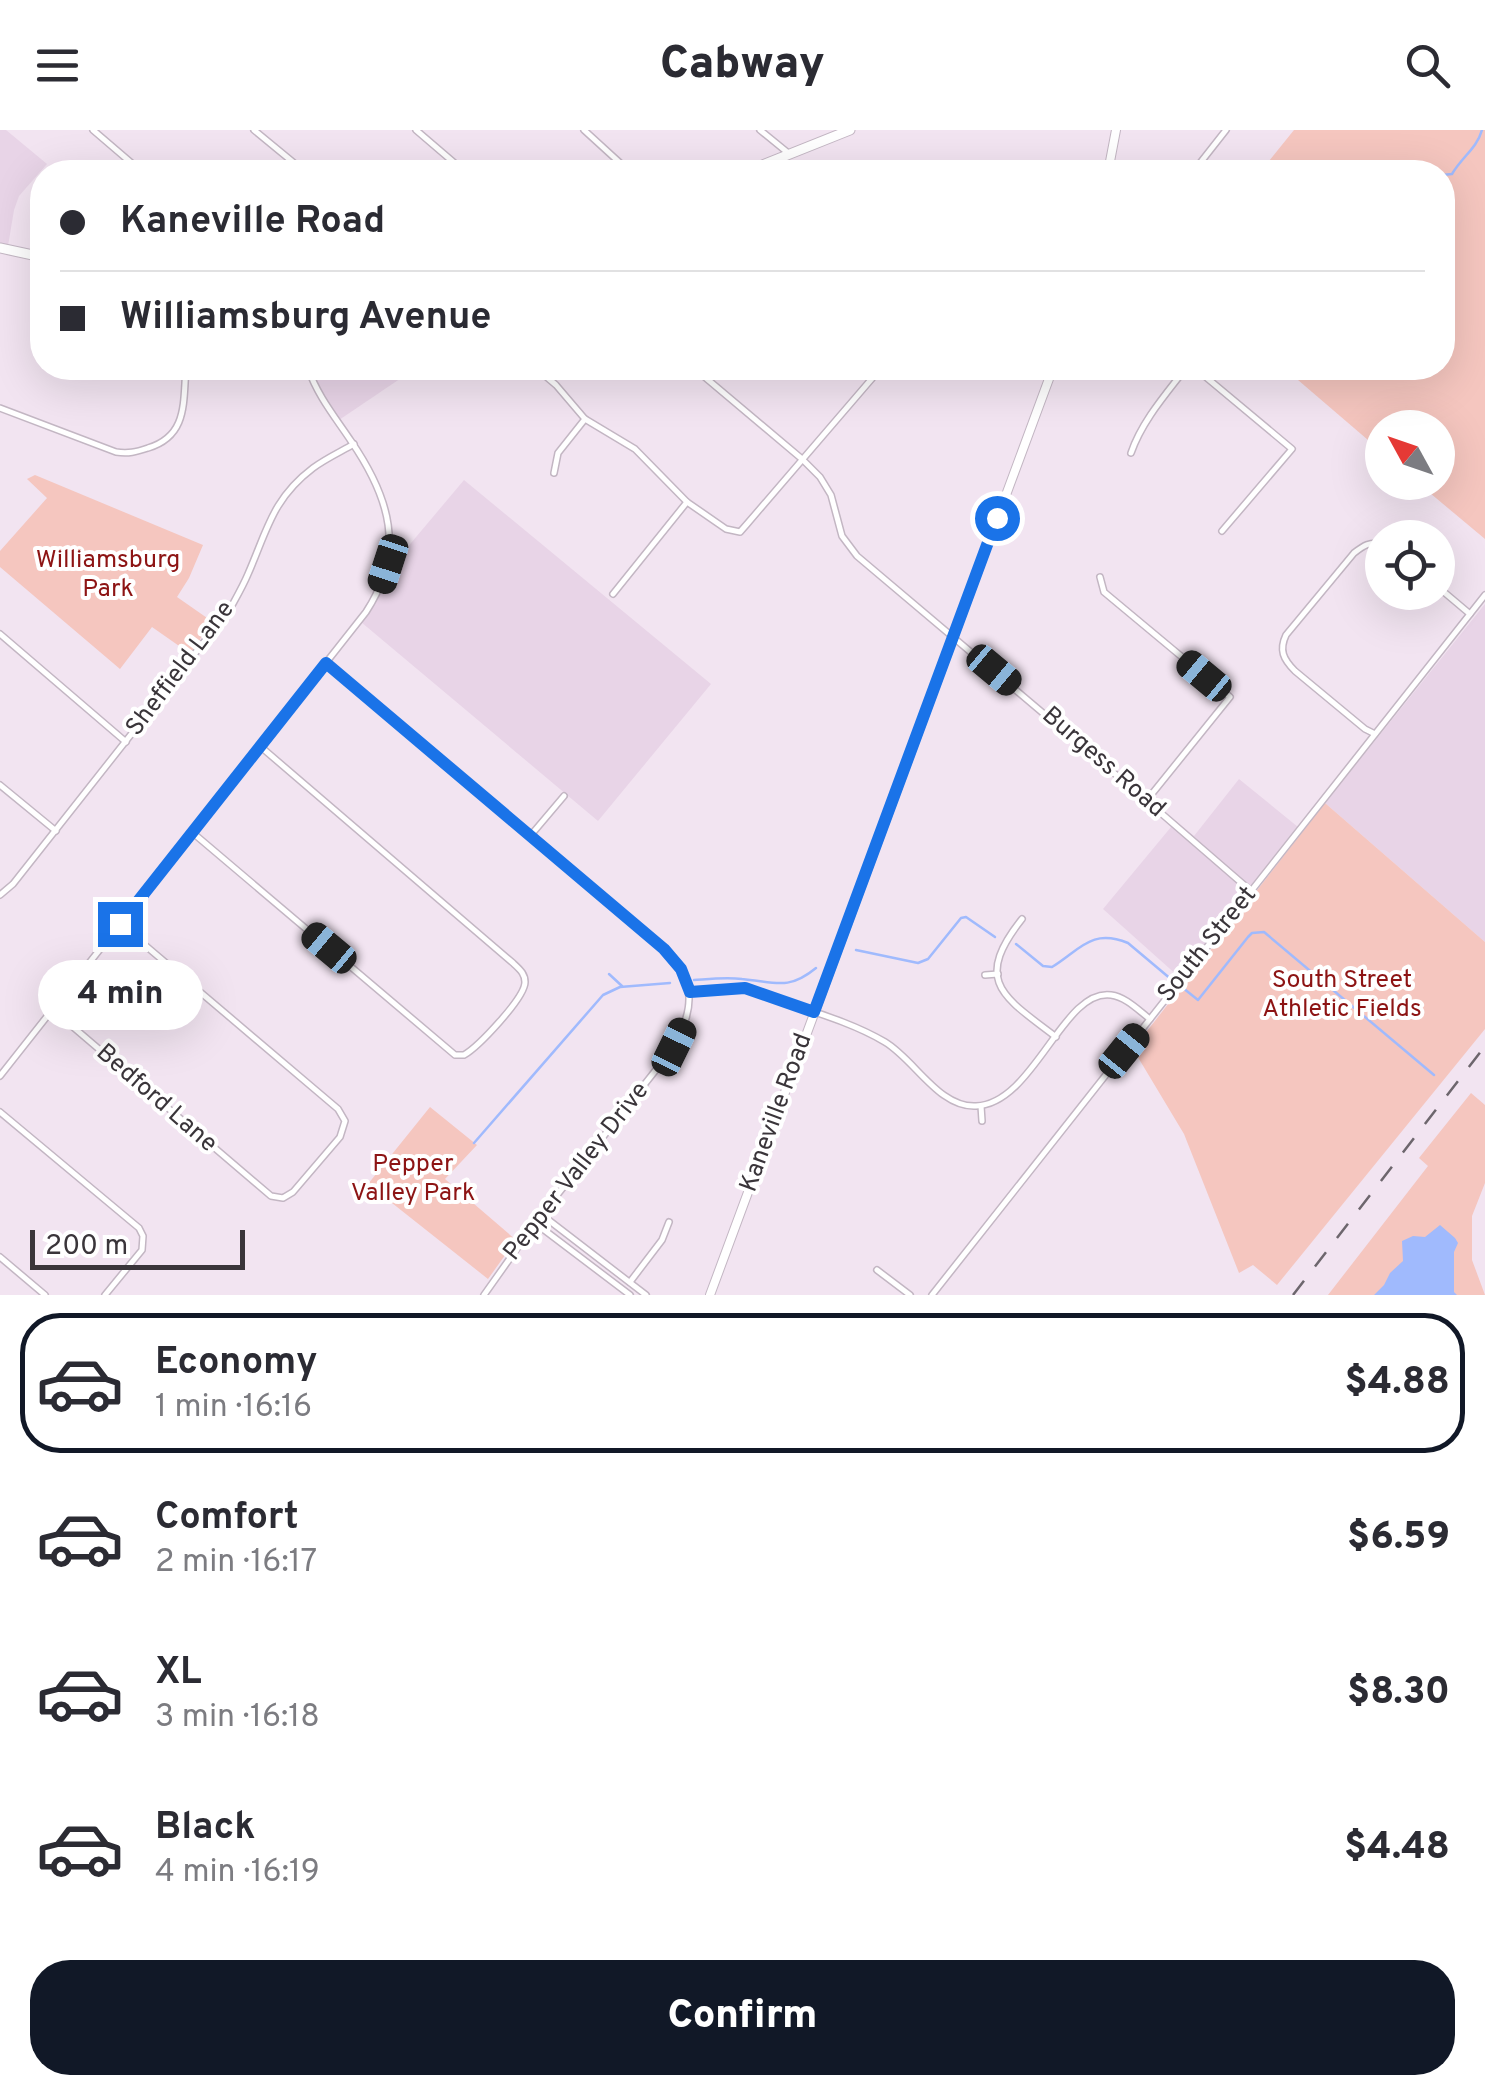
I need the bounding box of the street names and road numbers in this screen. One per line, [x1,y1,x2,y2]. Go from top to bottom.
street label: Sheffield Lane [120,595,242,743]
street label: Burgess Road [1034,700,1172,826]
street label: South Street [1151,880,1265,1010]
street label: Kaneville Road [733,1029,821,1197]
street label: Bedford Lane [89,1038,223,1160]
street label: Pepper Valley Drive [497,1076,657,1268]

